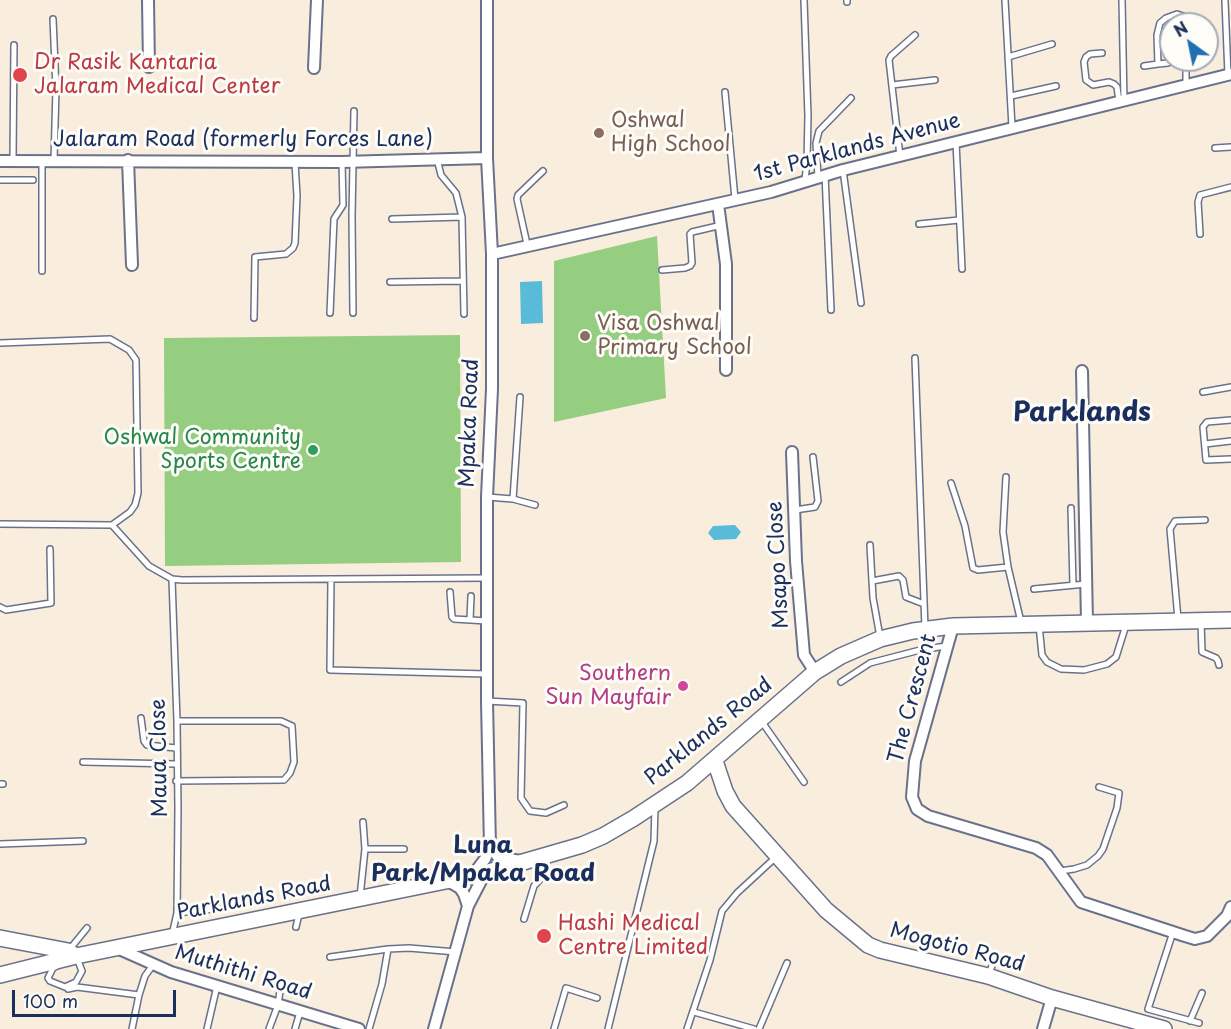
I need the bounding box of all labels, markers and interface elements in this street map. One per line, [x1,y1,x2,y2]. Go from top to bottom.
north arrow [1159,12,1219,72]
text: N [1168,15,1192,42]
place label: Dr Rasik Kantaria Jalaram Medical Center [34,50,280,100]
marker: Dr Rasik Kantaria Jalaram Medical Center [11,66,29,84]
place label: Oshwal High School [611,108,731,158]
street label: 1st Parklands Avenue [751,108,963,188]
marker: Oshwal High School [592,126,606,140]
street label: Jalaram Road (formerly Forces Lane) [53,127,433,153]
place label: Visa Oshwal Primary School [597,311,752,361]
marker: Visa Oshwal Primary School [578,329,592,343]
street label: Mpaka Road [455,358,485,488]
district label: Parklands [1013,398,1151,430]
place label: Oshwal Community Sports Centre [104,425,301,475]
marker: Oshwal Community Sports Centre [306,443,320,457]
street label: Msapo Close [763,501,795,629]
street label: The Crescent [884,632,942,766]
place label: Southern Sun Mayfair [546,661,671,711]
street label: Parklands Road [640,673,778,791]
marker: Southern Sun Mayfair [676,679,690,693]
street label: Maua Close [146,698,174,818]
district label: Luna Park/Mpaka Road [371,832,595,888]
street label: Parklands Road [175,872,333,926]
place label: Hashi Medical Centre Limited [558,911,708,961]
street label: Mogotio Road [887,918,1027,978]
marker: Hashi Medical Centre Limited [535,927,553,945]
street label: Muthithi Road [172,940,314,1006]
scale bar [15,978,178,1016]
text: 100 m [23,987,78,1014]

